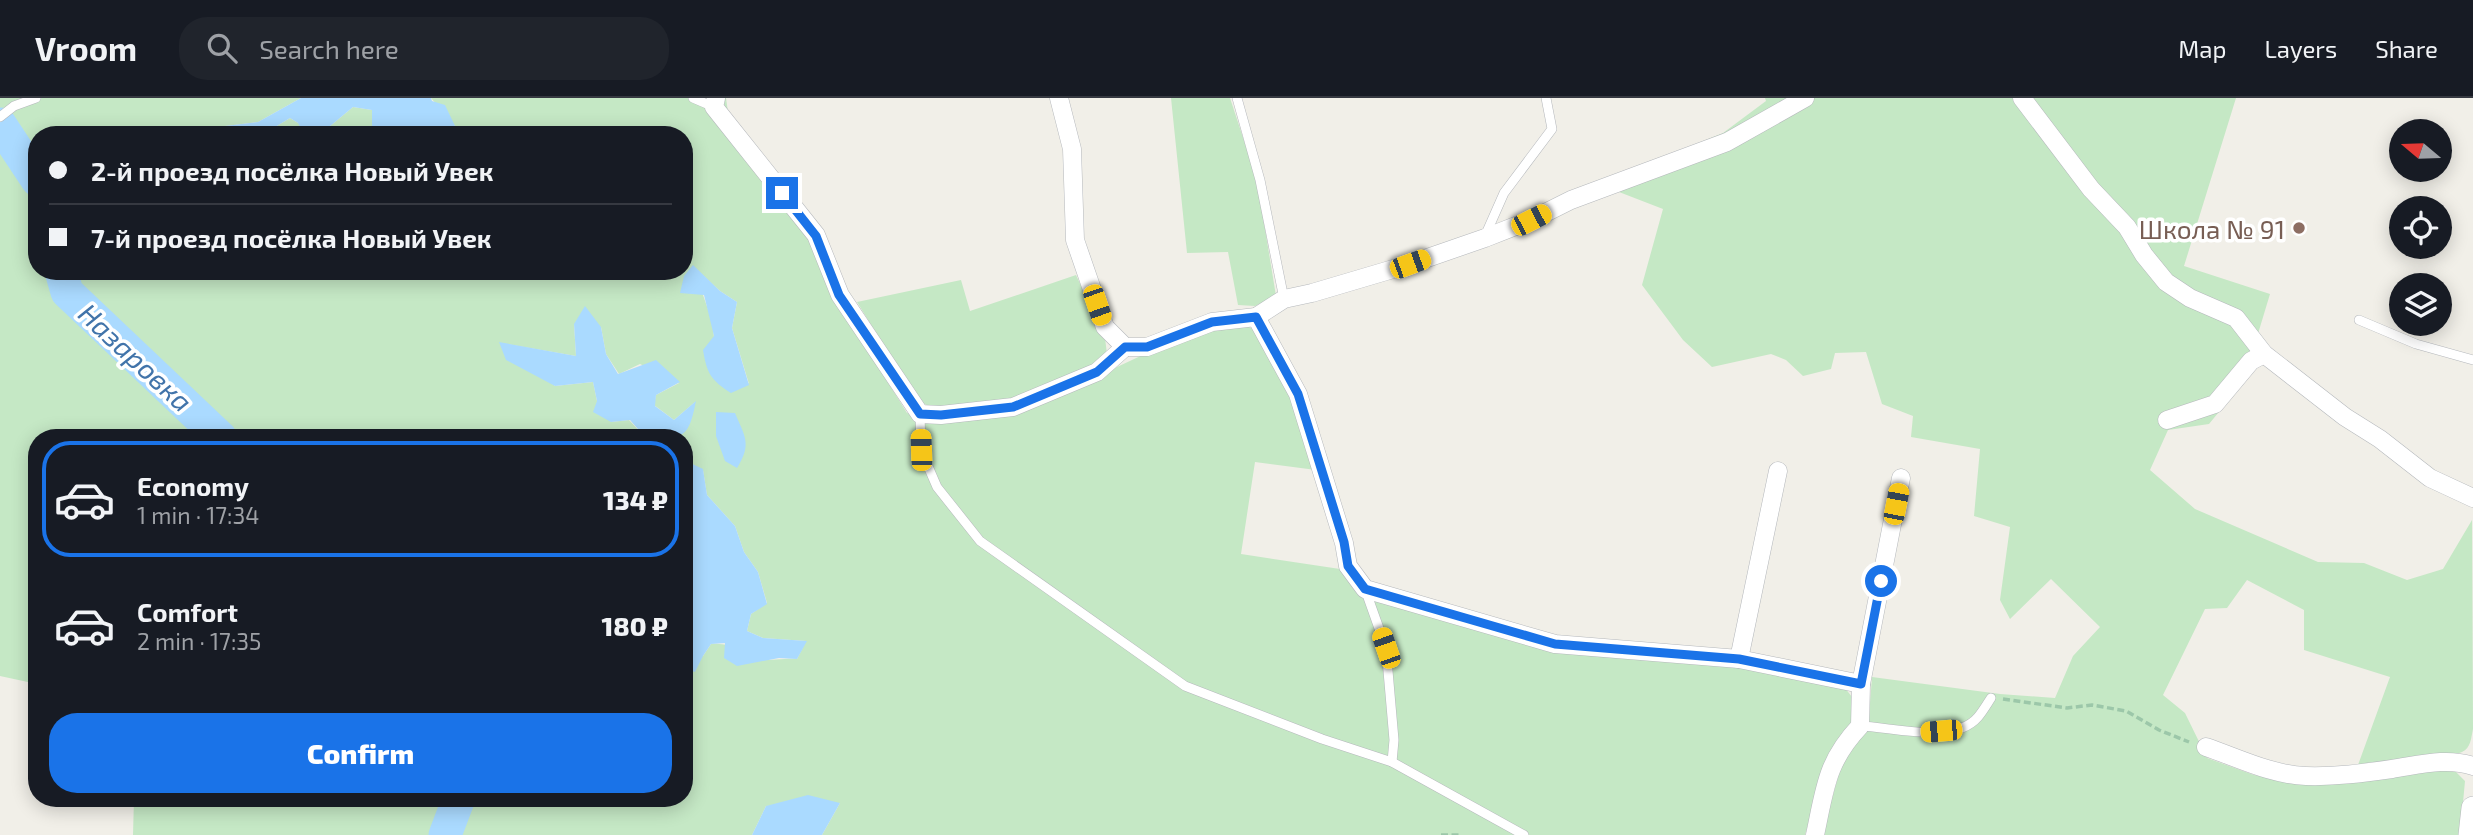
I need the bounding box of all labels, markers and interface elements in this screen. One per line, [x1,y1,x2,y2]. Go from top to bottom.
search box [179,17,669,80]
text: Vroom [35,28,137,68]
icon: search [203,29,241,67]
text: Search here [259,33,399,64]
text: Map [2178,34,2226,63]
text: Layers [2264,34,2337,63]
text: Share [2375,34,2438,63]
north arrow [2389,119,2452,182]
map controls [2389,119,2452,336]
text: 2-й проезд посёлка Новый Увек [91,155,493,186]
route end [766,177,798,209]
button: locate [2389,196,2452,259]
car [1508,201,1555,239]
place label: Школа № 91 [2139,213,2285,244]
marker: Школа № 91 [2291,220,2307,236]
text: 7-й проезд посёлка Новый Увек [91,222,492,253]
car [1387,247,1434,281]
button: layers [2389,273,2452,336]
car [1081,282,1114,328]
water label: Назаровка [72,296,200,418]
car [910,429,933,471]
icon: car [53,468,116,531]
text: Economy [137,470,249,501]
car [1882,481,1911,527]
text: 134 ₽ [603,484,668,515]
text: 1 min · 17:34 [137,501,259,529]
route start [1865,565,1897,597]
icon: car [53,594,116,657]
text: Comfort [137,596,238,627]
text: 180 ₽ [602,610,668,641]
car [1370,625,1403,671]
text: 2 min · 17:35 [137,627,261,655]
button: Confirm [49,713,672,793]
car [1920,719,1963,743]

